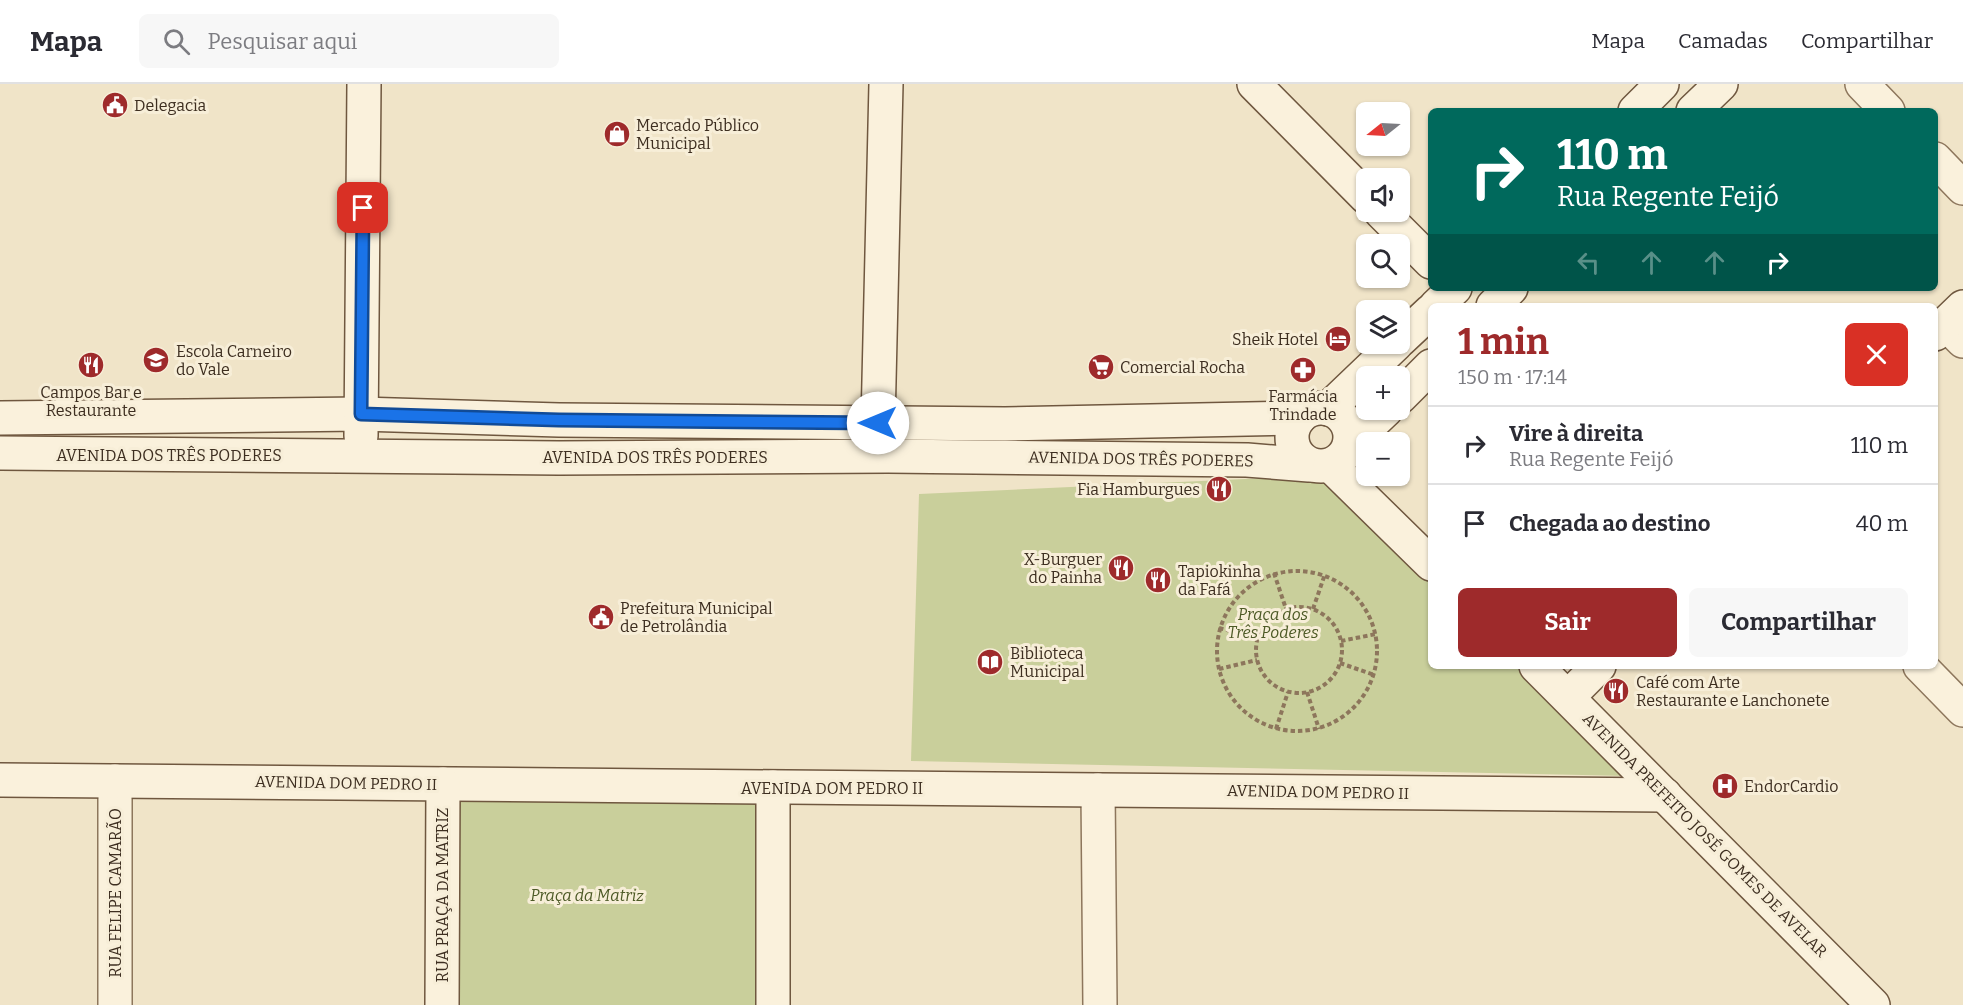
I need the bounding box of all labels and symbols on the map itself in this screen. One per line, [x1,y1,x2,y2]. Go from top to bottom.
public building icon: Delegacia [100,90,130,120]
place label: Delegacia [134,96,207,115]
north arrow [1356,102,1410,156]
place label: Mercado Público Municipal [636,116,759,153]
shop icon: Mercado Público Municipal [602,119,632,149]
pin [337,182,388,233]
hotel icon: Sheik Hotel [1323,324,1353,354]
place label: Sheik Hotel [1232,330,1318,349]
place label: Escola Carneiro do Vale [176,342,292,379]
school or university icon: Escola Carneiro do Vale [141,345,171,375]
restaurant icon: Campos Bar e Restaurante [76,350,106,380]
supermarket icon: Comercial Rocha [1086,352,1116,382]
pharmacy icon: Farmácia Trindade [1288,355,1318,385]
place label: Comercial Rocha [1120,358,1245,377]
place label: Campos Bar e Restaurante [40,383,142,420]
place label: Farmácia Trindade [1268,387,1338,424]
position arrow [846,391,910,455]
street label: AVENIDA DOS TRÊS PODERES [56,445,282,465]
street label: AVENIDA DOS TRÊS PODERES [542,447,768,467]
street label: AVENIDA DOS TRÊS PODERES [1028,447,1254,470]
restaurant icon: Fia Hamburgues [1204,474,1234,504]
place label: Fia Hamburgues [1077,480,1200,499]
place label: X-Burguer do Painha [1024,550,1102,587]
restaurant icon: X-Burguer do Painha [1106,553,1136,583]
place label: Tapiokinha da Fafá [1178,562,1261,599]
restaurant icon: Tapiokinha da Fafá [1143,565,1173,595]
place label: Prefeitura Municipal de Petrolândia [620,599,773,636]
public building icon: Prefeitura Municipal de Petrolândia [586,602,616,632]
park label: Praça dos Três Poderes [1227,605,1319,642]
place label: Biblioteca Municipal [1010,644,1085,681]
library icon: Biblioteca Municipal [975,647,1005,677]
place label: Café com Arte Restaurante e Lanchonete [1636,673,1830,710]
restaurant icon: Café com Arte Restaurante e Lanchonete [1601,676,1631,706]
street label: AVENIDA PREFEITO JOSÉ GOMES DE AVELAR [1579,708,1832,961]
hospital icon: EndorCardio [1710,771,1740,801]
street label: AVENIDA DOM PEDRO II [255,772,437,794]
place label: EndorCardio [1744,777,1839,796]
street label: AVENIDA DOM PEDRO II [741,779,923,798]
street label: AVENIDA DOM PEDRO II [1227,781,1409,803]
street label: RUA PRAÇA DA MATRIZ [433,807,452,982]
street label: RUA FELIPE CAMARÃO [105,808,125,978]
park label: Praça da Matriz [530,886,644,905]

